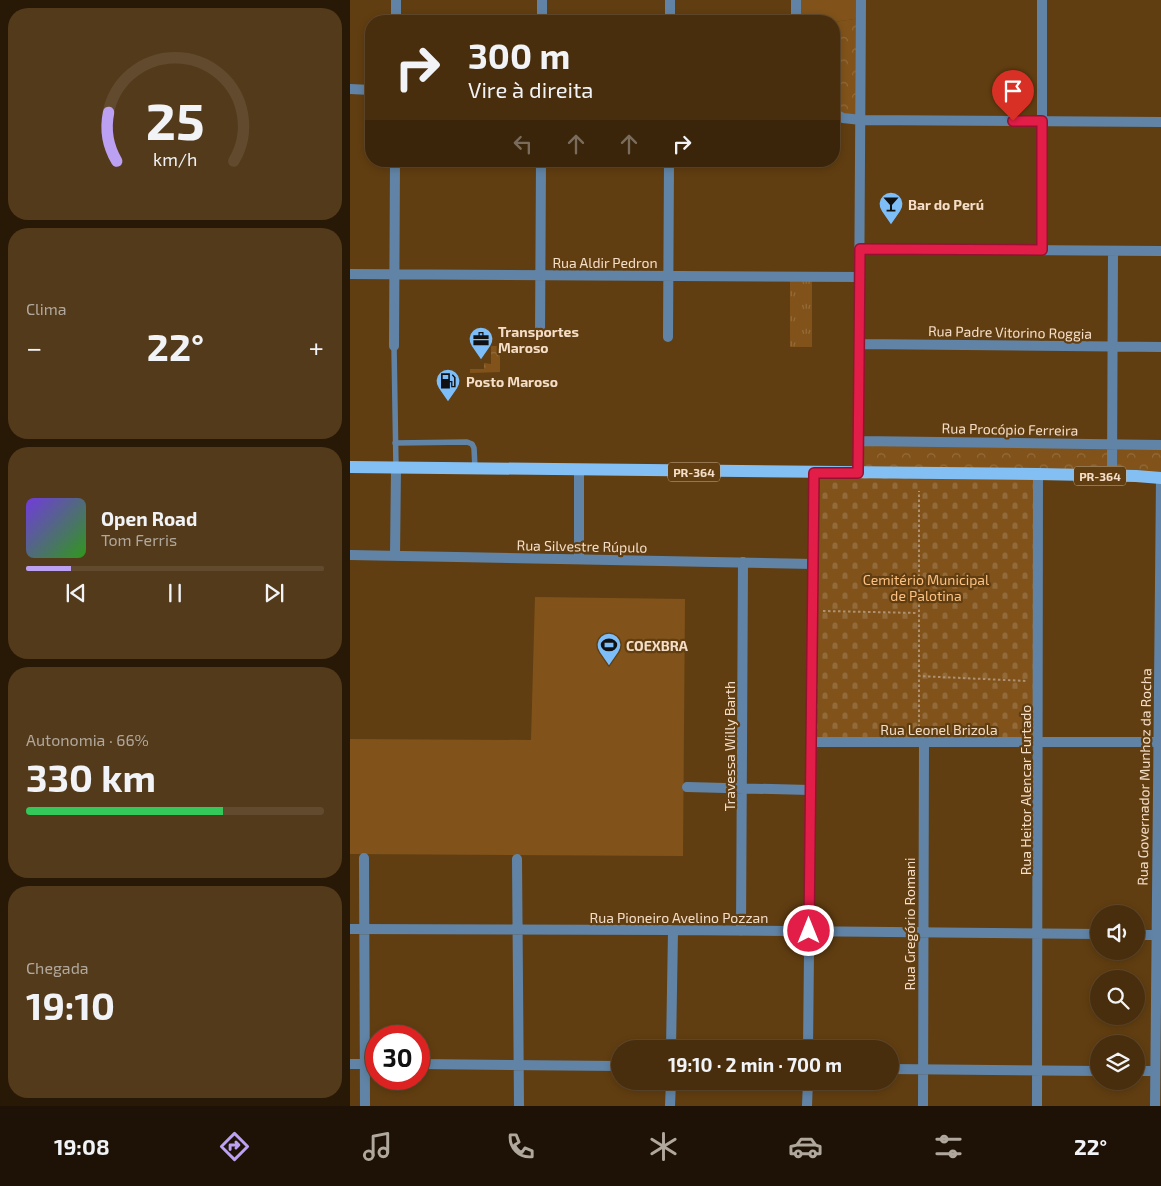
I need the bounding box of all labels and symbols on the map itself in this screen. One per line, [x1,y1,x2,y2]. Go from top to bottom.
pin [992,70,1034,121]
bar icon: Bar do Perú [878,191,904,225]
place label: Bar do Perú [908,196,984,213]
street label: Rua Aldir Pedron [552,254,658,271]
street label: Rua Padre Vitorino Roggia [928,322,1092,342]
place label: Transportes Maroso [498,323,579,356]
office icon: Transportes Maroso [468,326,494,360]
fuel station icon: Posto Maroso [435,368,461,402]
place label: Posto Maroso [466,373,558,390]
street label: Rua Procópio Ferreira [942,419,1078,439]
road number: PR-364 [668,462,720,482]
road number: PR-364 [1074,466,1126,486]
street label: Rua Silvestre Rúpulo [516,536,648,556]
park label: Cemitério Municipal de Palotina [863,571,990,604]
sports icon: COEXBRA [596,632,622,666]
place label: COEXBRA [626,637,689,654]
street label: Rua Governador Munhoz da Rocha [1134,668,1154,886]
street label: Travessa Willy Barth [721,681,738,811]
street label: Rua Heitor Alencar Furtado [1017,705,1034,875]
street label: Rua Leonel Brizola [880,721,998,738]
street label: Rua Gregório Romani [901,857,918,991]
position arrow [782,904,834,956]
street label: Rua Pioneiro Avelino Pozzan [590,909,768,926]
speed limit sign: 30 [365,1025,430,1090]

